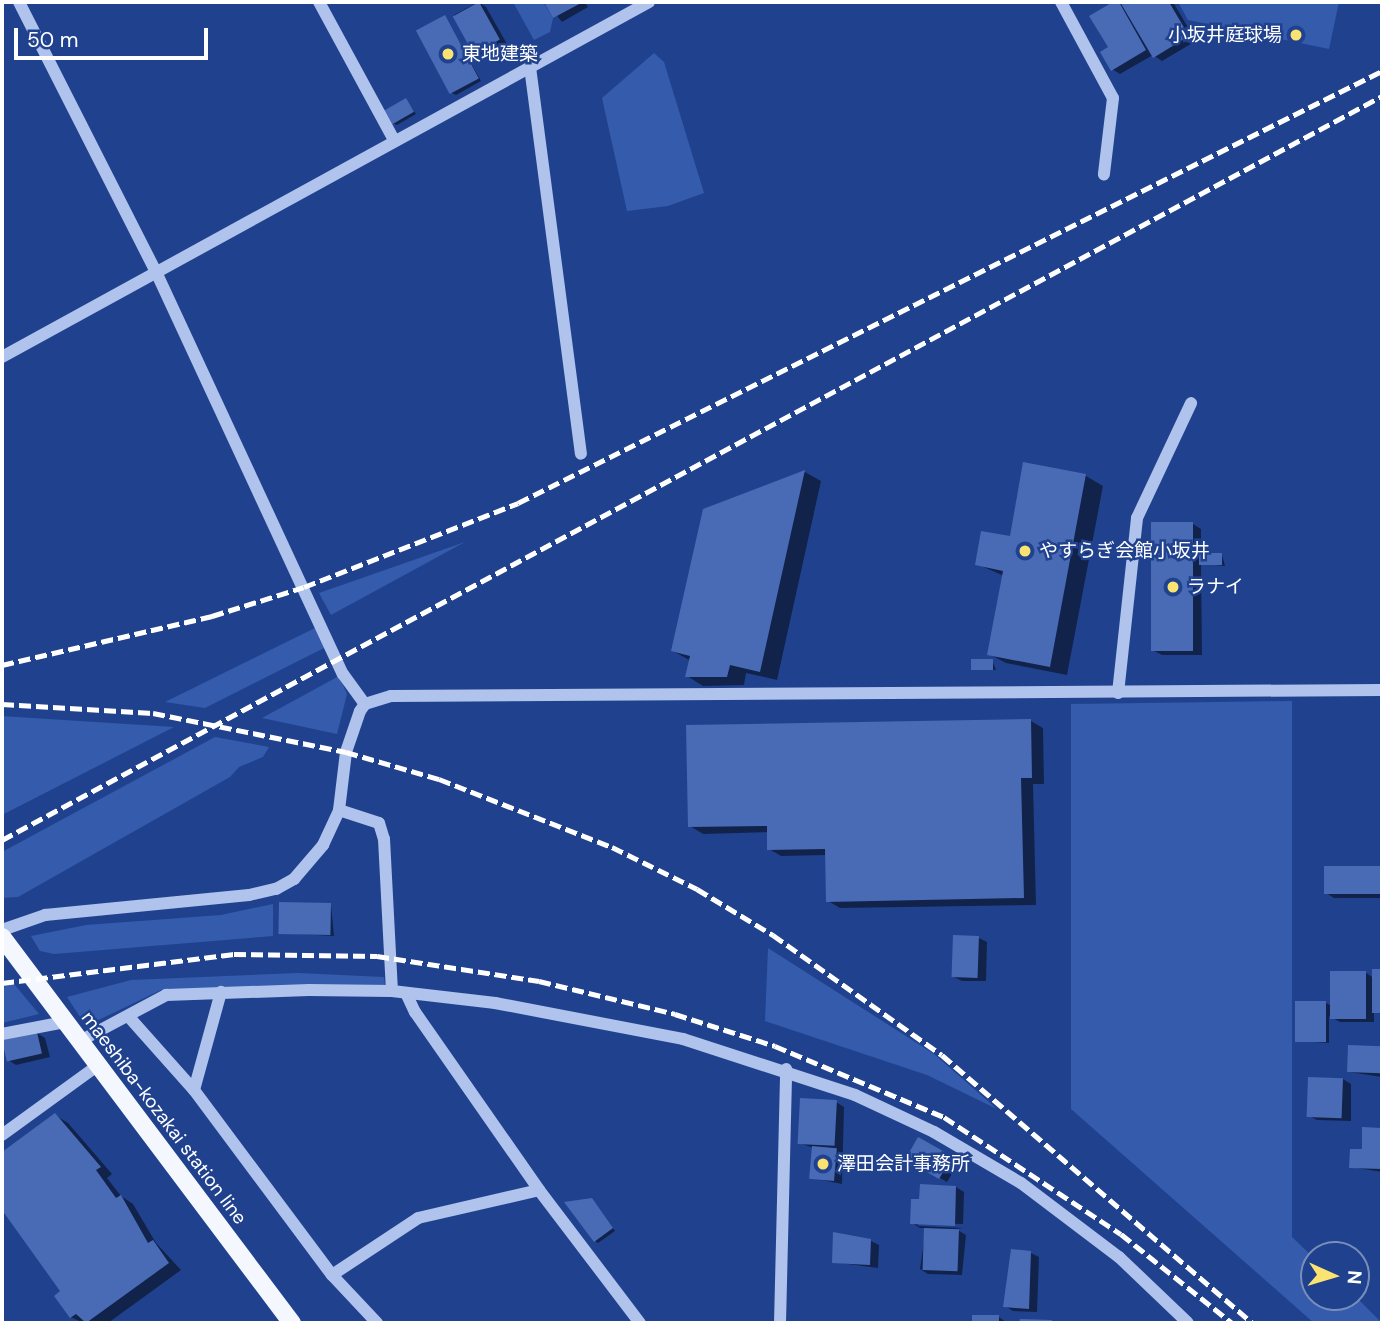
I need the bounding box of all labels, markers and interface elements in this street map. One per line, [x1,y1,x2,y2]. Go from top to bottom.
scale bar [18,14,212,58]
place label: 小坂井庭球場 [1168,24,1282,46]
text: 50 m [27,26,78,54]
marker: 小坂井庭球場 [1288,27,1304,43]
place label: 東地建築 [462,43,538,65]
marker: 東地建築 [440,46,456,62]
place label: やすらぎ会館小坂井 [1039,540,1210,562]
marker: やすらぎ会館小坂井 [1017,543,1033,559]
place label: ラナイ [1187,576,1244,598]
marker: ラナイ [1165,579,1181,595]
street label: maeshiba-kozakai station line [76,1007,252,1229]
place label: 澤田会計事務所 [837,1153,970,1175]
marker: 澤田会計事務所 [815,1156,831,1172]
north arrow [1300,1241,1370,1311]
text: N [1342,1270,1367,1285]

